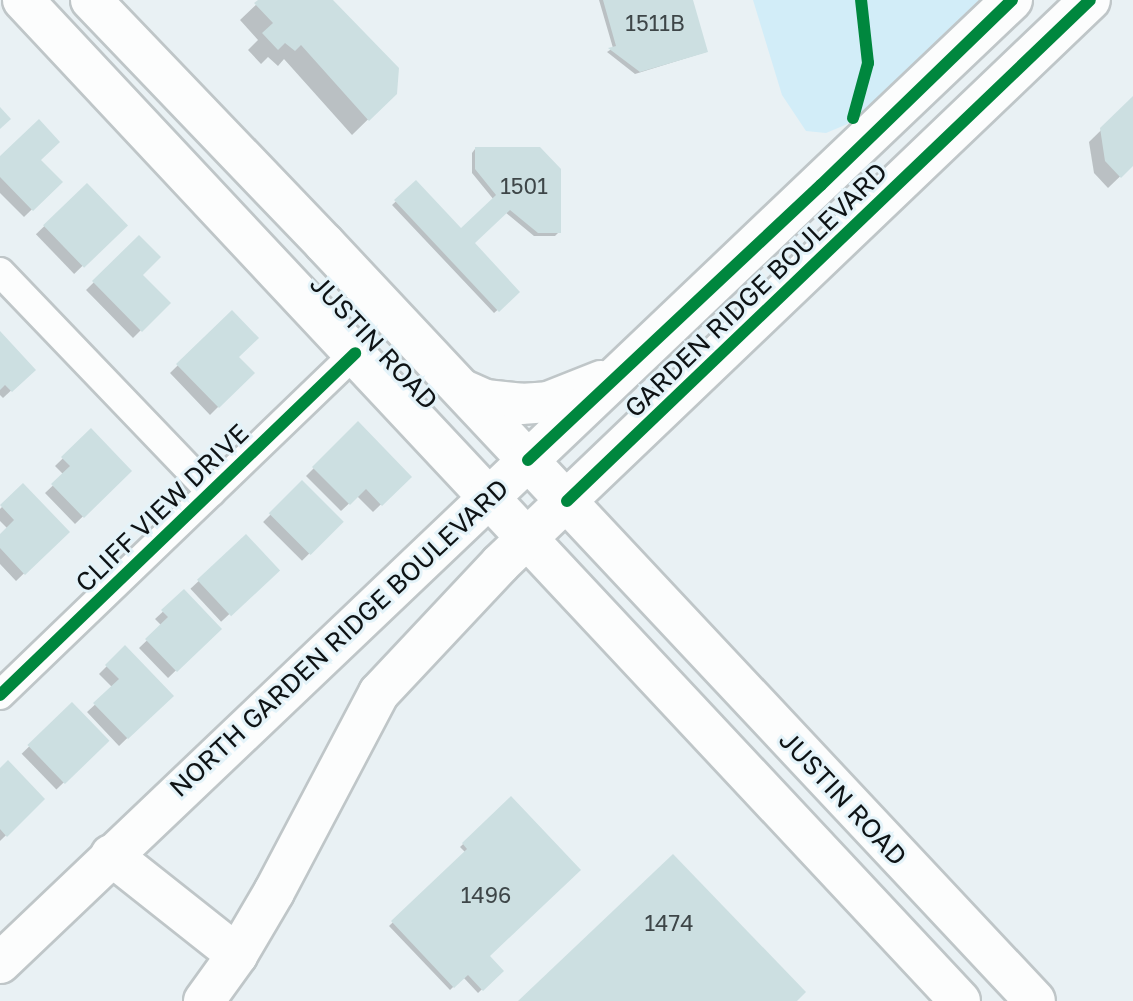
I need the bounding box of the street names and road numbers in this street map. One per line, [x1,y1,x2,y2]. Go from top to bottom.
street label: GARDEN RIDGE BOULEVARD [618,156,894,424]
street label: JUSTIN ROAD [304,268,444,416]
street label: CLIFF VIEW DRIVE [69,417,255,599]
street label: NORTH GARDEN RIDGE BOULEVARD [163,473,515,803]
street label: JUSTIN ROAD [773,724,913,872]

